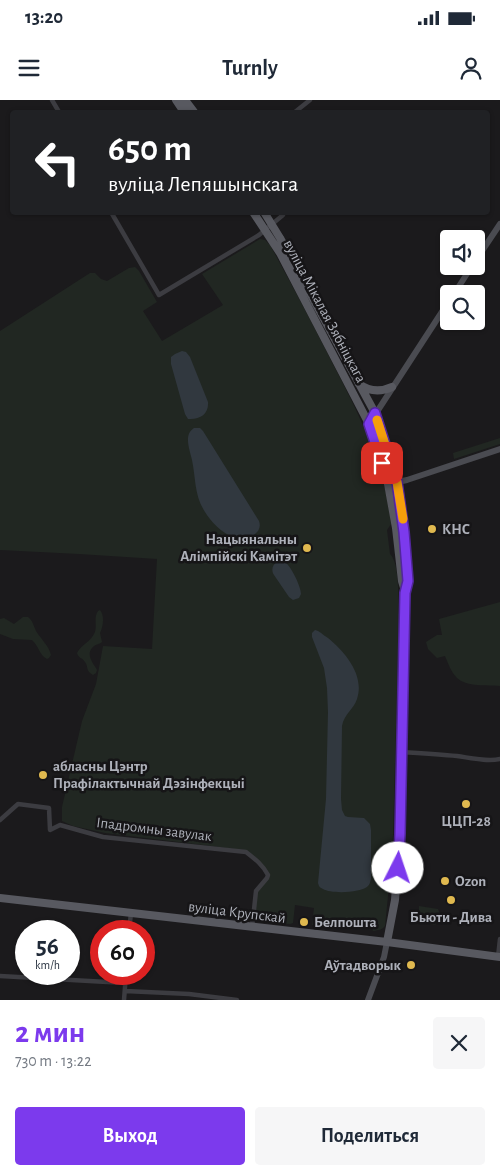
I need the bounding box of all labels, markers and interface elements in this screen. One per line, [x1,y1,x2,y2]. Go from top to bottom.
text: 13:20 [25,8,63,27]
icon: menu [15,54,43,82]
icon: person [457,54,485,82]
text: Turnly [222,57,278,79]
icon: left [25,130,90,195]
text: 650 m [108,132,192,167]
text: вуліца Лепяшынскага [108,173,298,195]
map controls [440,230,485,330]
button: sound [440,230,485,275]
street label: вуліца Мікалая Зябніцкага [281,237,369,385]
button: search [440,285,485,330]
pin [361,442,403,484]
icon: arrive [368,449,396,477]
place label: КНС [442,522,470,537]
marker: КНС [426,523,438,535]
place label: Нацыянальны Алімпійскі Камітэт [180,532,297,564]
marker: Нацыянальны Алімпійскі Камітэт [301,542,313,554]
place label: абласны Цэнтр Прафілактычнай Дэзінфекцыі [53,759,245,791]
marker: абласны Цэнтр Прафілактычнай Дэзінфекцыі [37,769,49,781]
marker: ЦЦП-28 [460,798,472,810]
place label: ЦЦП-28 [441,814,491,829]
street label: Іпадромны завулак [95,815,213,844]
position arrow [371,841,423,893]
place label: Ozon [455,874,486,889]
marker: Ozon [439,875,451,887]
marker: Бьюти - Дива [445,894,457,906]
street label: вуліца Крупскай [187,899,287,926]
place label: Бьюти - Дива [410,910,492,925]
place label: Белпошта [314,915,377,930]
marker: Белпошта [298,916,310,928]
speed limit sign: 60 [90,920,155,985]
text: 56 [36,934,59,959]
place label: Аўтадворык [324,958,402,973]
text: km/h [35,959,60,971]
marker: Аўтадворык [405,959,417,971]
button: close [433,1017,485,1069]
text: 2 мин [15,1018,85,1048]
text: 730 m · 13:22 [15,1053,91,1069]
button: Выход [15,1107,245,1165]
button: Поделиться [255,1107,485,1165]

